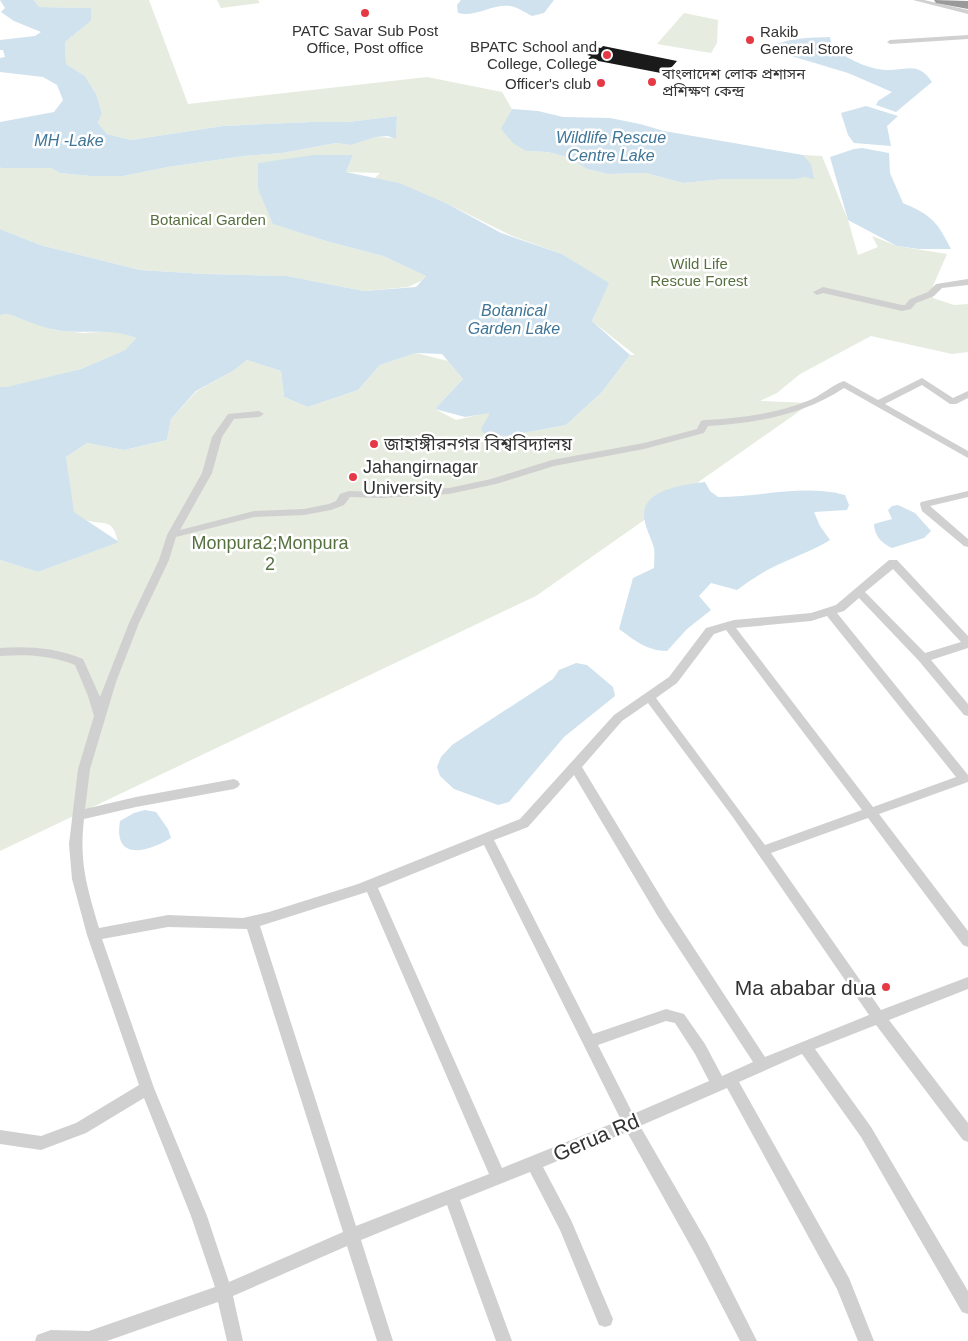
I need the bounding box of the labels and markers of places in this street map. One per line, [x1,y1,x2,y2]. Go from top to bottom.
marker: PATC Savar Sub Post Office, Post office [359,7,371,19]
place label: PATC Savar Sub Post Office, Post office [292,22,439,56]
place label: Rakib General Store [760,23,853,57]
marker: Rakib General Store [744,34,756,46]
place label: BPATC School and College, College [470,38,597,72]
marker: BPATC School and College, College [601,49,613,61]
place label: বাংলাদেশ লোক প্রশাসন প্রশিক্ষণ কেন্দ্র [661,65,806,99]
place label: Officer's club [505,75,591,92]
marker: বাংলাদেশ লোক প্রশাসন প্রশিক্ষণ কেন্দ্র [646,76,658,88]
marker: Officer's club [595,77,607,89]
place label: জাহাঙ্গীরনগর বিশ্ববিদ্যালয় [383,434,573,454]
marker: জাহাঙ্গীরনগর বিশ্ববিদ্যালয় [368,438,380,450]
place label: Jahangirnagar University [363,457,478,498]
marker: Jahangirnagar University [347,471,359,483]
place label: Ma ababar dua [735,976,876,999]
marker: Ma ababar dua [880,981,892,993]

